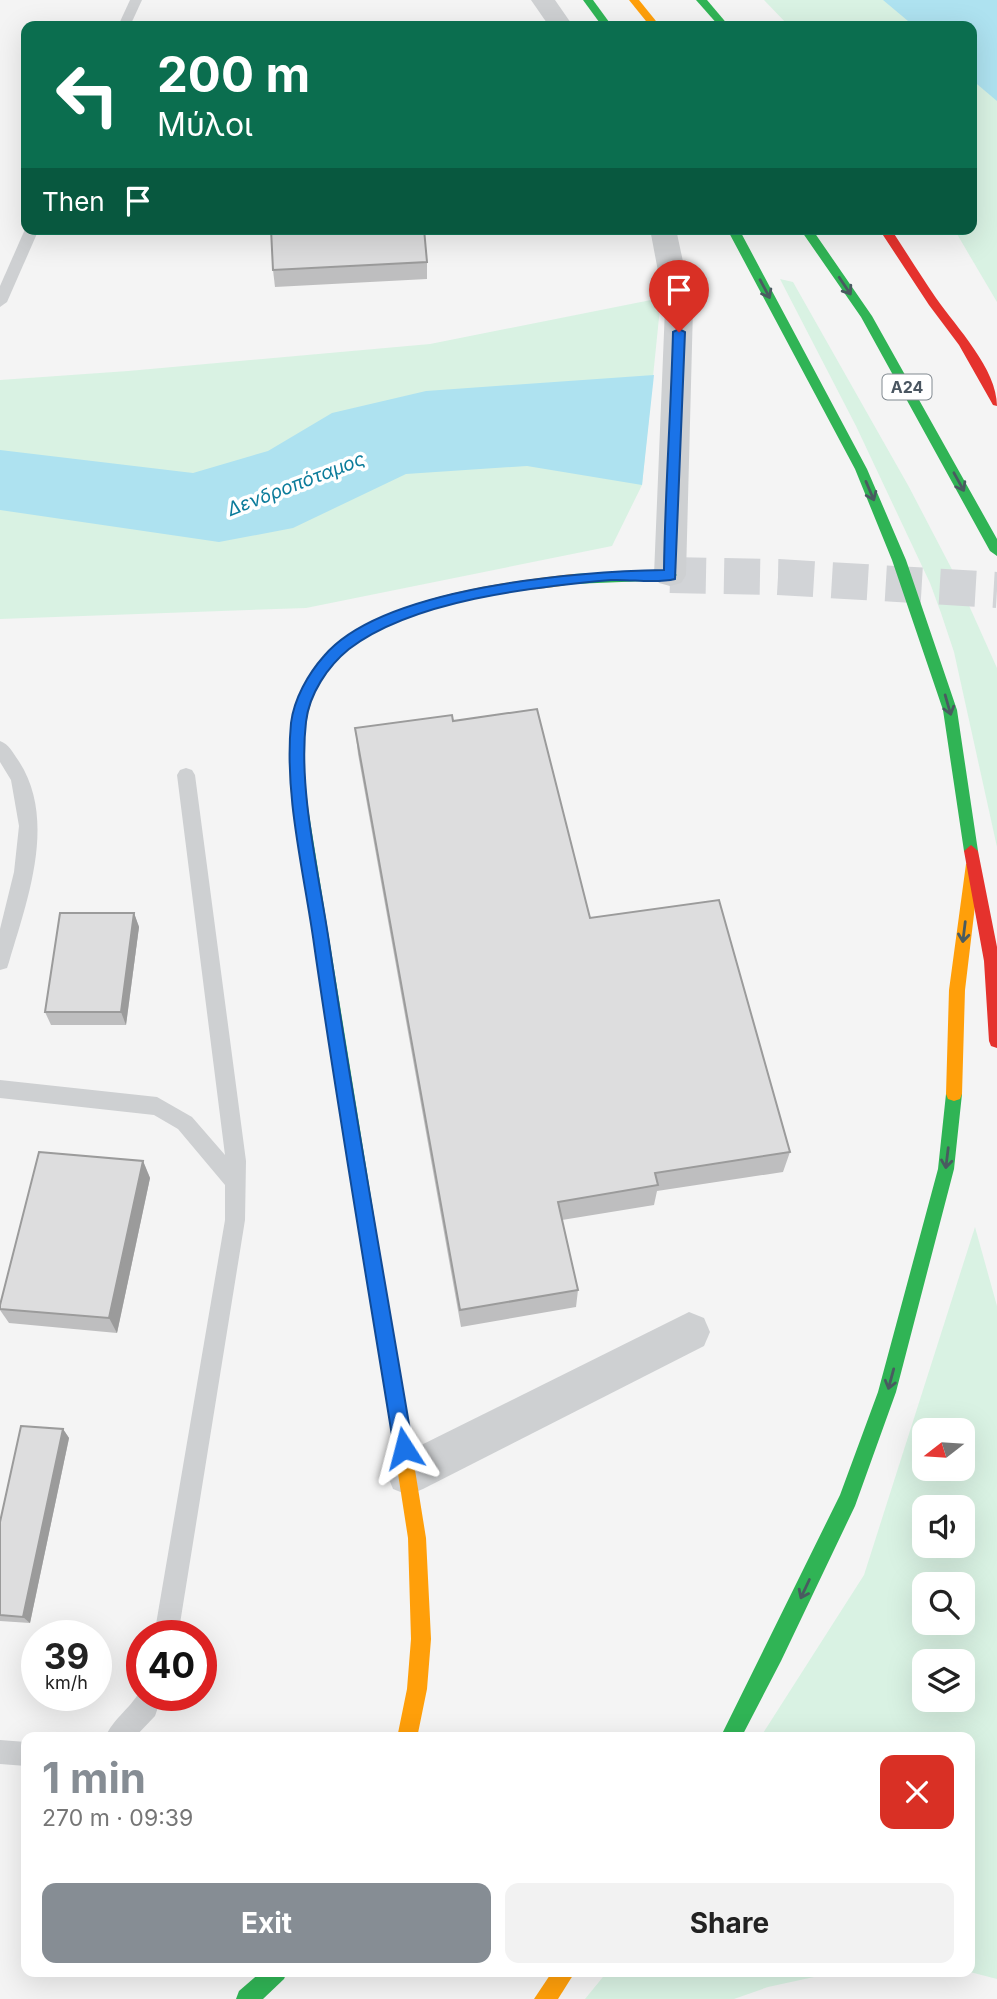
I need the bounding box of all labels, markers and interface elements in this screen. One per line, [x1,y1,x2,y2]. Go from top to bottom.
text: 200 m [157,45,310,104]
icon: left [42,49,133,140]
text: Μύλοι [157,105,253,144]
icon: arrive [119,182,157,220]
text: Then [42,186,105,217]
pin [649,260,709,332]
icon: arrive [660,271,698,309]
one-way arrow [838,276,852,295]
one-way arrow [758,279,772,299]
road number: Α24 [883,374,932,400]
water label: Δενδροπόταμος [223,447,368,521]
one-way arrow [953,471,967,492]
one-way arrow [864,480,877,501]
one-way arrow [942,693,955,715]
one-way arrow [958,920,971,943]
one-way arrow [940,1146,953,1169]
one-way arrow [884,1367,897,1389]
position arrow [367,1411,441,1485]
north arrow [912,1418,975,1480]
map controls [912,1418,975,1712]
button: sound [912,1495,975,1558]
button: search [912,1572,975,1635]
one-way arrow [798,1578,811,1599]
speed limit sign: 40 [126,1620,217,1711]
text: 39 [44,1635,89,1677]
button: layers [912,1649,975,1712]
text: km/h [45,1672,88,1693]
text: 1 min [42,1752,146,1803]
button: close [880,1755,954,1829]
text: 270 m · 09:39 [42,1804,193,1832]
button: Exit [42,1883,491,1963]
button: Share [505,1883,954,1963]

